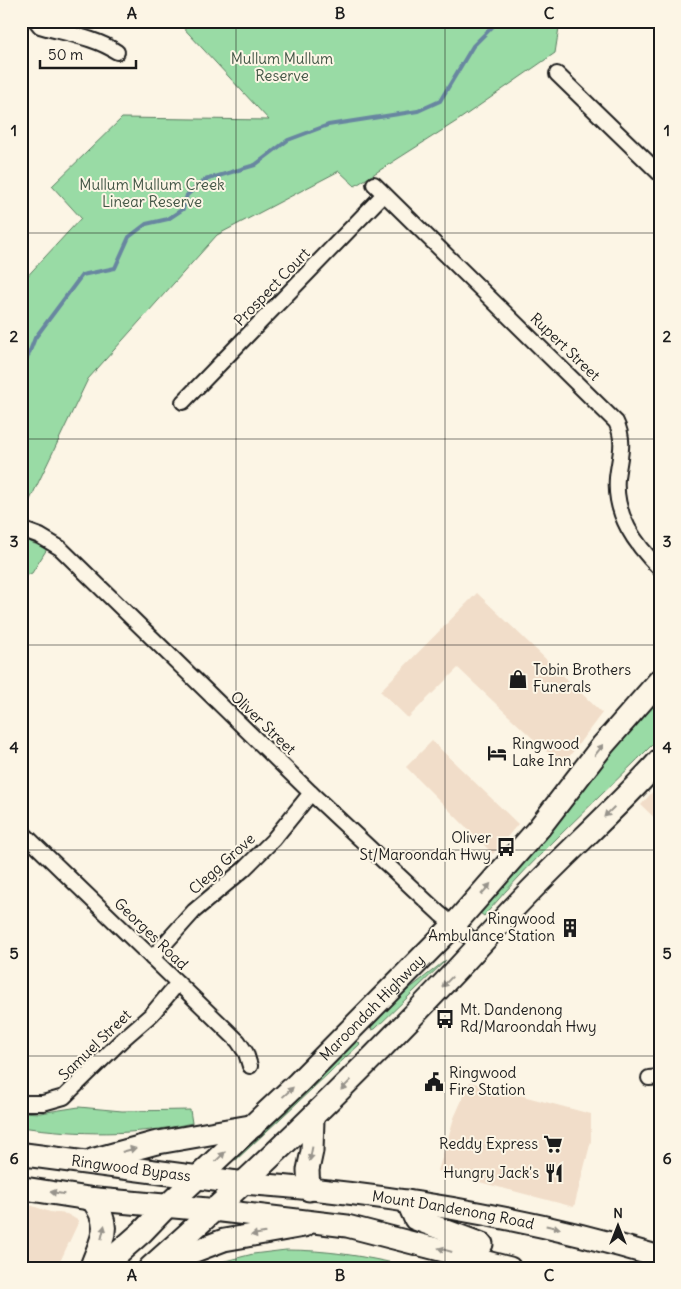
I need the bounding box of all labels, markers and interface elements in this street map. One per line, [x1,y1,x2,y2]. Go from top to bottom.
text: A [127,3,137,23]
text: B [335,3,346,23]
text: C [544,3,555,23]
scale bar [40,38,136,70]
text: 50 m [48,45,83,64]
park label: Mullum Mullum Reserve [231,49,333,85]
text: 1 [11,120,17,140]
text: 1 [664,120,670,140]
park label: Mullum Mullum Creek Linear Reserve [79,175,225,211]
street label: Prospect Court [230,244,314,330]
street label: Rupert Street [527,309,604,385]
text: 2 [10,326,19,346]
text: 2 [663,326,672,346]
text: 3 [9,531,19,551]
text: 3 [662,531,672,551]
place label: Tobin Brothers Funerals [533,660,631,696]
shop icon: Tobin Brothers Funerals [507,668,529,690]
street label: Oliver Street [227,687,300,758]
place label: Ringwood Lake Inn [512,734,580,770]
text: 4 [9,737,19,757]
text: 4 [662,737,672,757]
hotel icon: Ringwood Lake Inn [486,742,508,764]
one-way arrow [594,744,605,757]
one-way arrow [603,806,615,818]
place label: Oliver St/Maroondah Hwy [360,828,491,864]
street label: Clegg Grove [185,829,259,898]
bus stop icon: Oliver St/Maroondah Hwy [495,836,517,858]
one-way arrow [480,884,492,896]
street label: Georges Road [110,894,192,974]
place label: Ringwood Ambulance Station [428,909,555,945]
building icon: Ringwood Ambulance Station [559,917,581,939]
text: 5 [9,943,19,963]
text: 5 [662,943,672,963]
street label: Maroondah Highway [315,950,428,1065]
one-way arrow [441,976,453,988]
place label: Mt. Dandenong Rd/Maroondah Hwy [460,1000,597,1036]
street label: Samuel Street [54,1005,135,1084]
bus stop icon: Mt. Dandenong Rd/Maroondah Hwy [434,1008,456,1030]
place label: Ringwood Fire Station [449,1063,526,1099]
public building icon: Ringwood Fire Station [423,1071,445,1093]
one-way arrow [341,1079,353,1091]
one-way arrow [282,1086,294,1098]
supermarket icon: Reddy Express [542,1133,564,1155]
place label: Reddy Express [439,1134,538,1153]
one-way arrow [122,1146,137,1154]
one-way arrow [306,1147,314,1163]
text: 6 [9,1148,19,1168]
text: 6 [662,1148,672,1168]
street label: Ringwood Bypass [70,1151,192,1185]
one-way arrow [214,1151,226,1163]
restaurant icon: Hungry Jack's [543,1162,565,1184]
place label: Hungry Jack's [443,1163,539,1182]
street label: Mount Dandenong Road [371,1186,536,1233]
one-way arrow [49,1189,65,1197]
north arrow [594,1202,644,1252]
text: N [613,1204,623,1222]
one-way arrow [545,1223,561,1231]
one-way arrow [99,1225,107,1240]
one-way arrow [250,1231,266,1239]
one-way arrow [437,1245,452,1253]
text: A [127,1265,137,1285]
text: B [335,1265,346,1285]
text: C [544,1265,555,1285]

